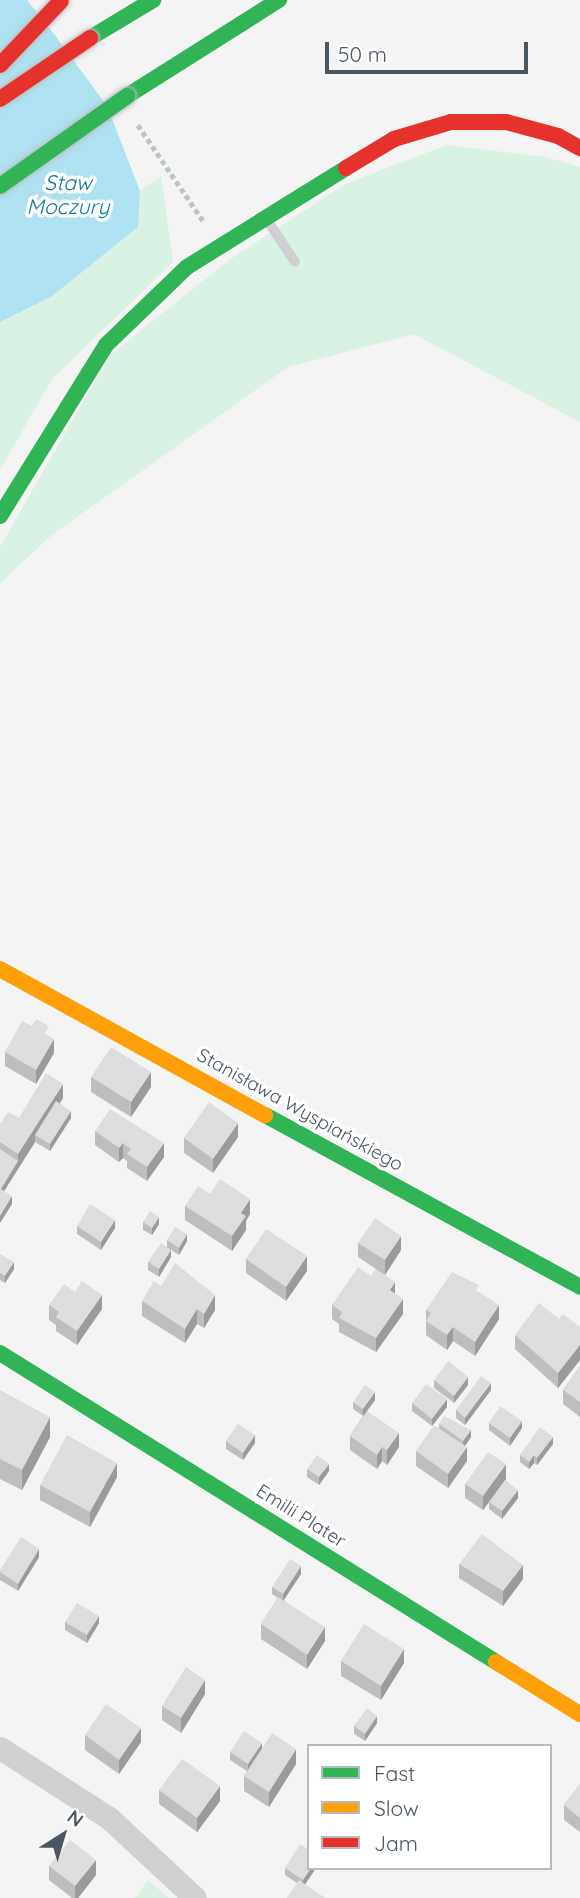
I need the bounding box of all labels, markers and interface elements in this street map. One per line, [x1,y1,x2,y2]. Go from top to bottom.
scale bar [328,28,531,72]
text: 50 m [338,41,387,67]
water label: Staw Moczury [27,169,109,219]
street label: Stanisława Wyspiańskiego [193,1044,407,1176]
street label: Emilii Plater [252,1479,350,1553]
legend [307,1744,552,1870]
text: Fast [374,1760,415,1786]
text: Slow [374,1795,419,1821]
north arrow [28,1800,98,1870]
text: N [63,1804,88,1832]
text: Jam [374,1830,418,1856]

